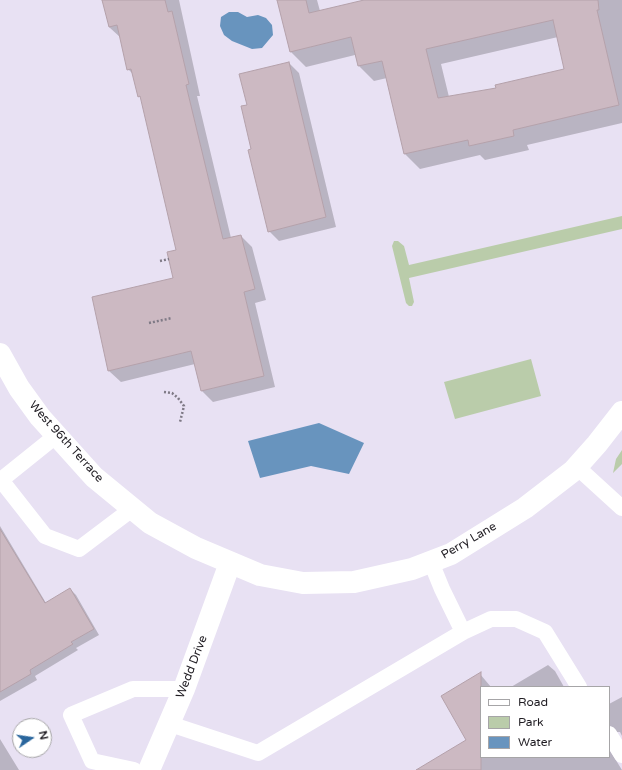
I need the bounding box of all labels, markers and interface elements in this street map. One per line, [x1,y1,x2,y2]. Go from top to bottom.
street label: West 96th Terrace [26,398,106,486]
street label: Perry Lane [439,519,499,563]
street label: Wedd Drive [173,634,211,700]
legend [480,686,610,758]
text: Road [518,695,548,709]
text: Park [518,715,544,729]
north arrow [12,718,52,758]
text: N [36,730,51,741]
text: Water [518,735,552,749]

